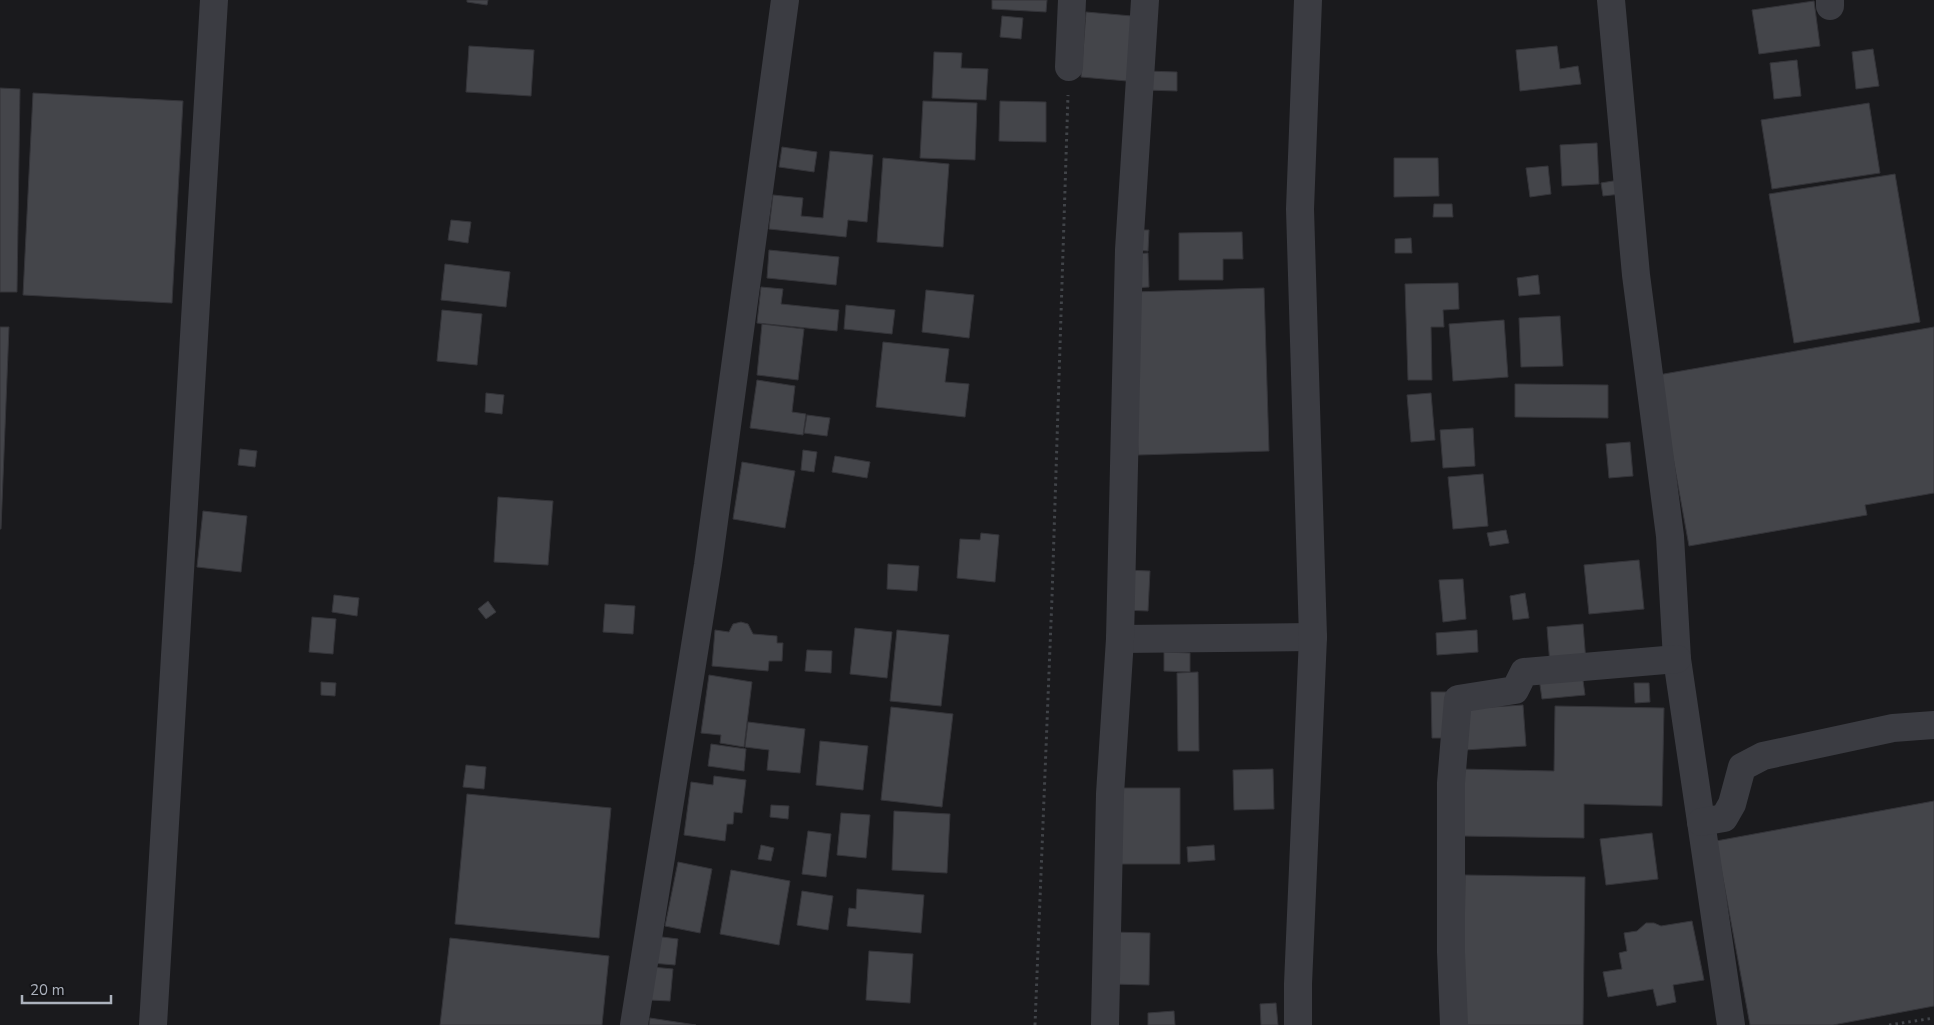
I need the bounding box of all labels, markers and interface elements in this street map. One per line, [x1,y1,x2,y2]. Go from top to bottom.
scale bar [22,972,111,1004]
text: 20 m [30,980,65,1000]

